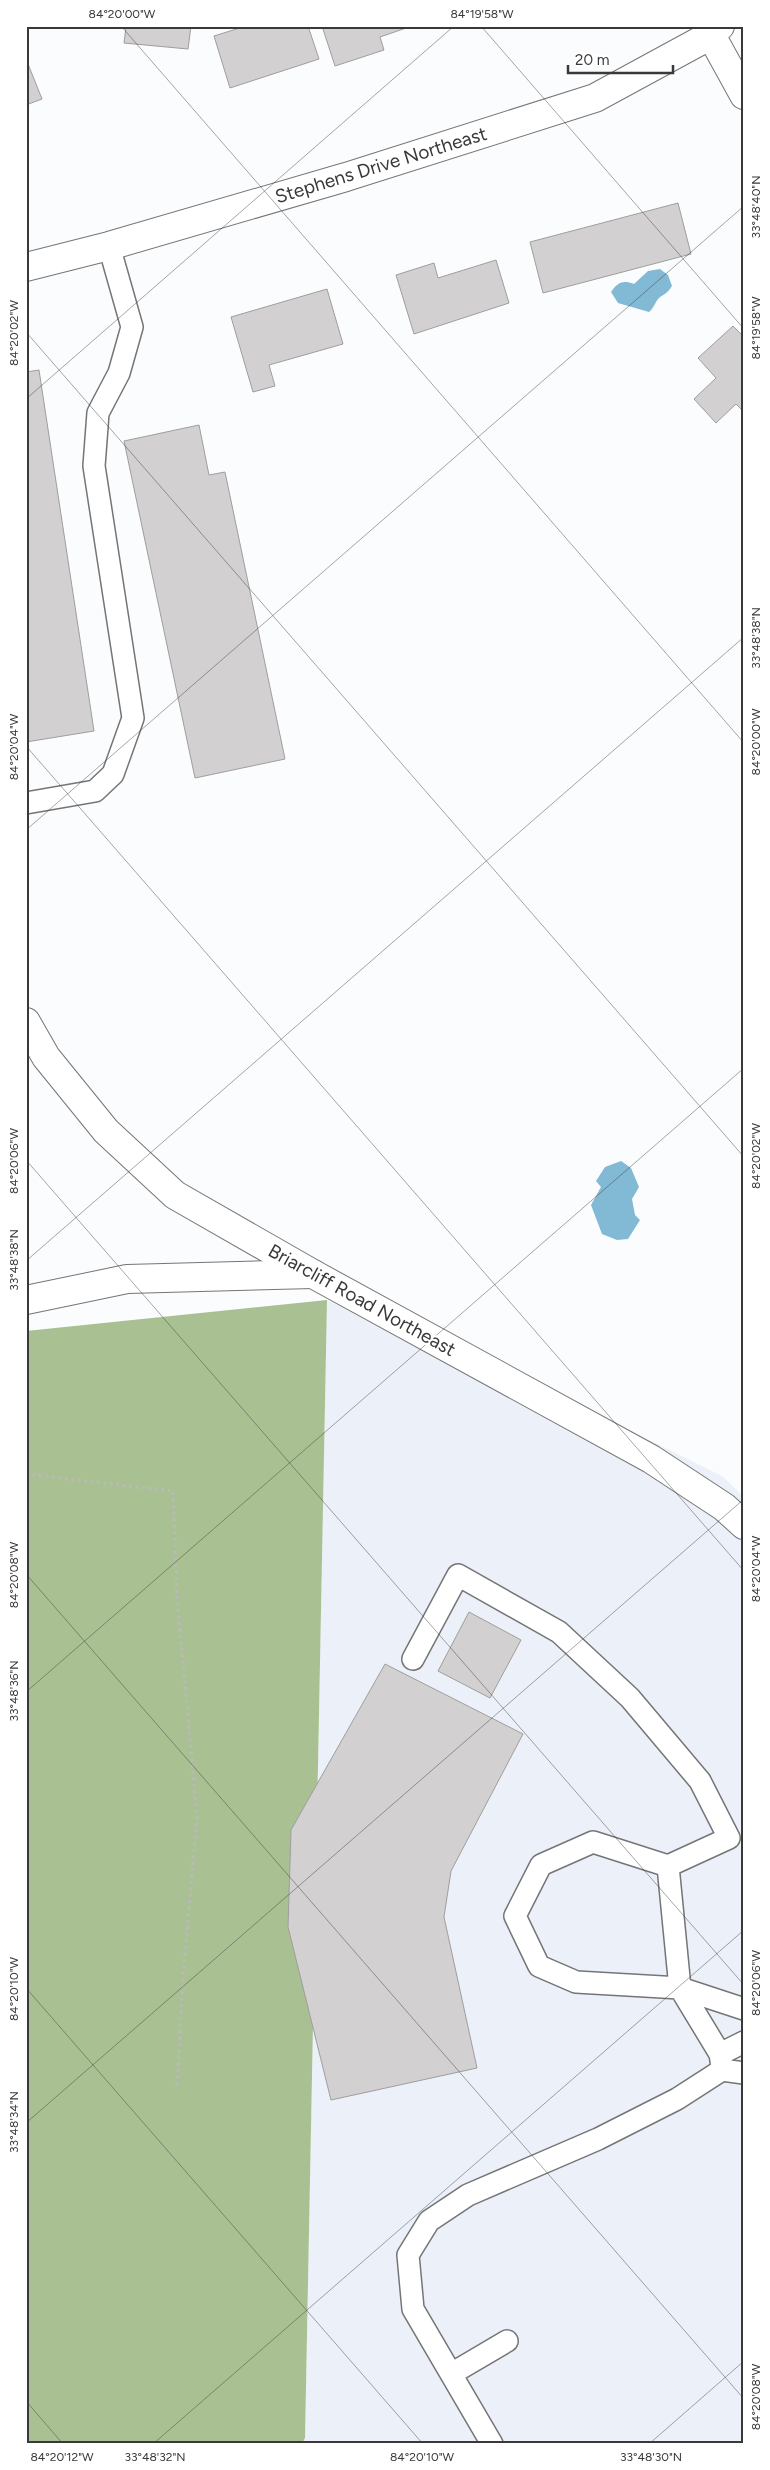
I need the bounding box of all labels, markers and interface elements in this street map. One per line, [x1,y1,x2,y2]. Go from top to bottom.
text: 84°20'00"W [89,7,156,21]
text: 84°19'58"W [450,7,514,21]
scale bar [568,42,672,74]
text: 20 m [575,51,609,69]
street label: Stephens Drive Northeast [272,122,490,208]
text: 33°48'40"N [749,176,763,238]
text: 84°19'58"W [749,296,763,360]
text: 84°20'02"W [7,300,21,366]
text: 33°48'38"N [749,607,763,669]
text: 84°20'00"W [749,708,763,775]
text: 84°20'04"W [7,713,21,780]
text: 84°20'02"W [749,1123,763,1189]
text: 84°20'06"W [7,1128,21,1194]
text: 33°48'38"N [7,1229,21,1291]
street label: Briarcliff Road Northeast [264,1239,460,1361]
text: 84°20'04"W [749,1535,763,1602]
text: 84°20'08"W [7,1541,21,1608]
text: 33°48'36"N [7,1660,21,1722]
text: 84°20'06"W [749,1950,763,2016]
text: 84°20'10"W [7,1956,21,2021]
text: 33°48'34"N [7,2091,21,2153]
text: 84°20'08"W [749,2363,763,2430]
text: 84°20'12"W [30,2450,94,2464]
text: 33°48'32"N [124,2450,186,2464]
text: 84°20'10"W [390,2450,455,2464]
text: 33°48'30"N [620,2450,682,2464]

